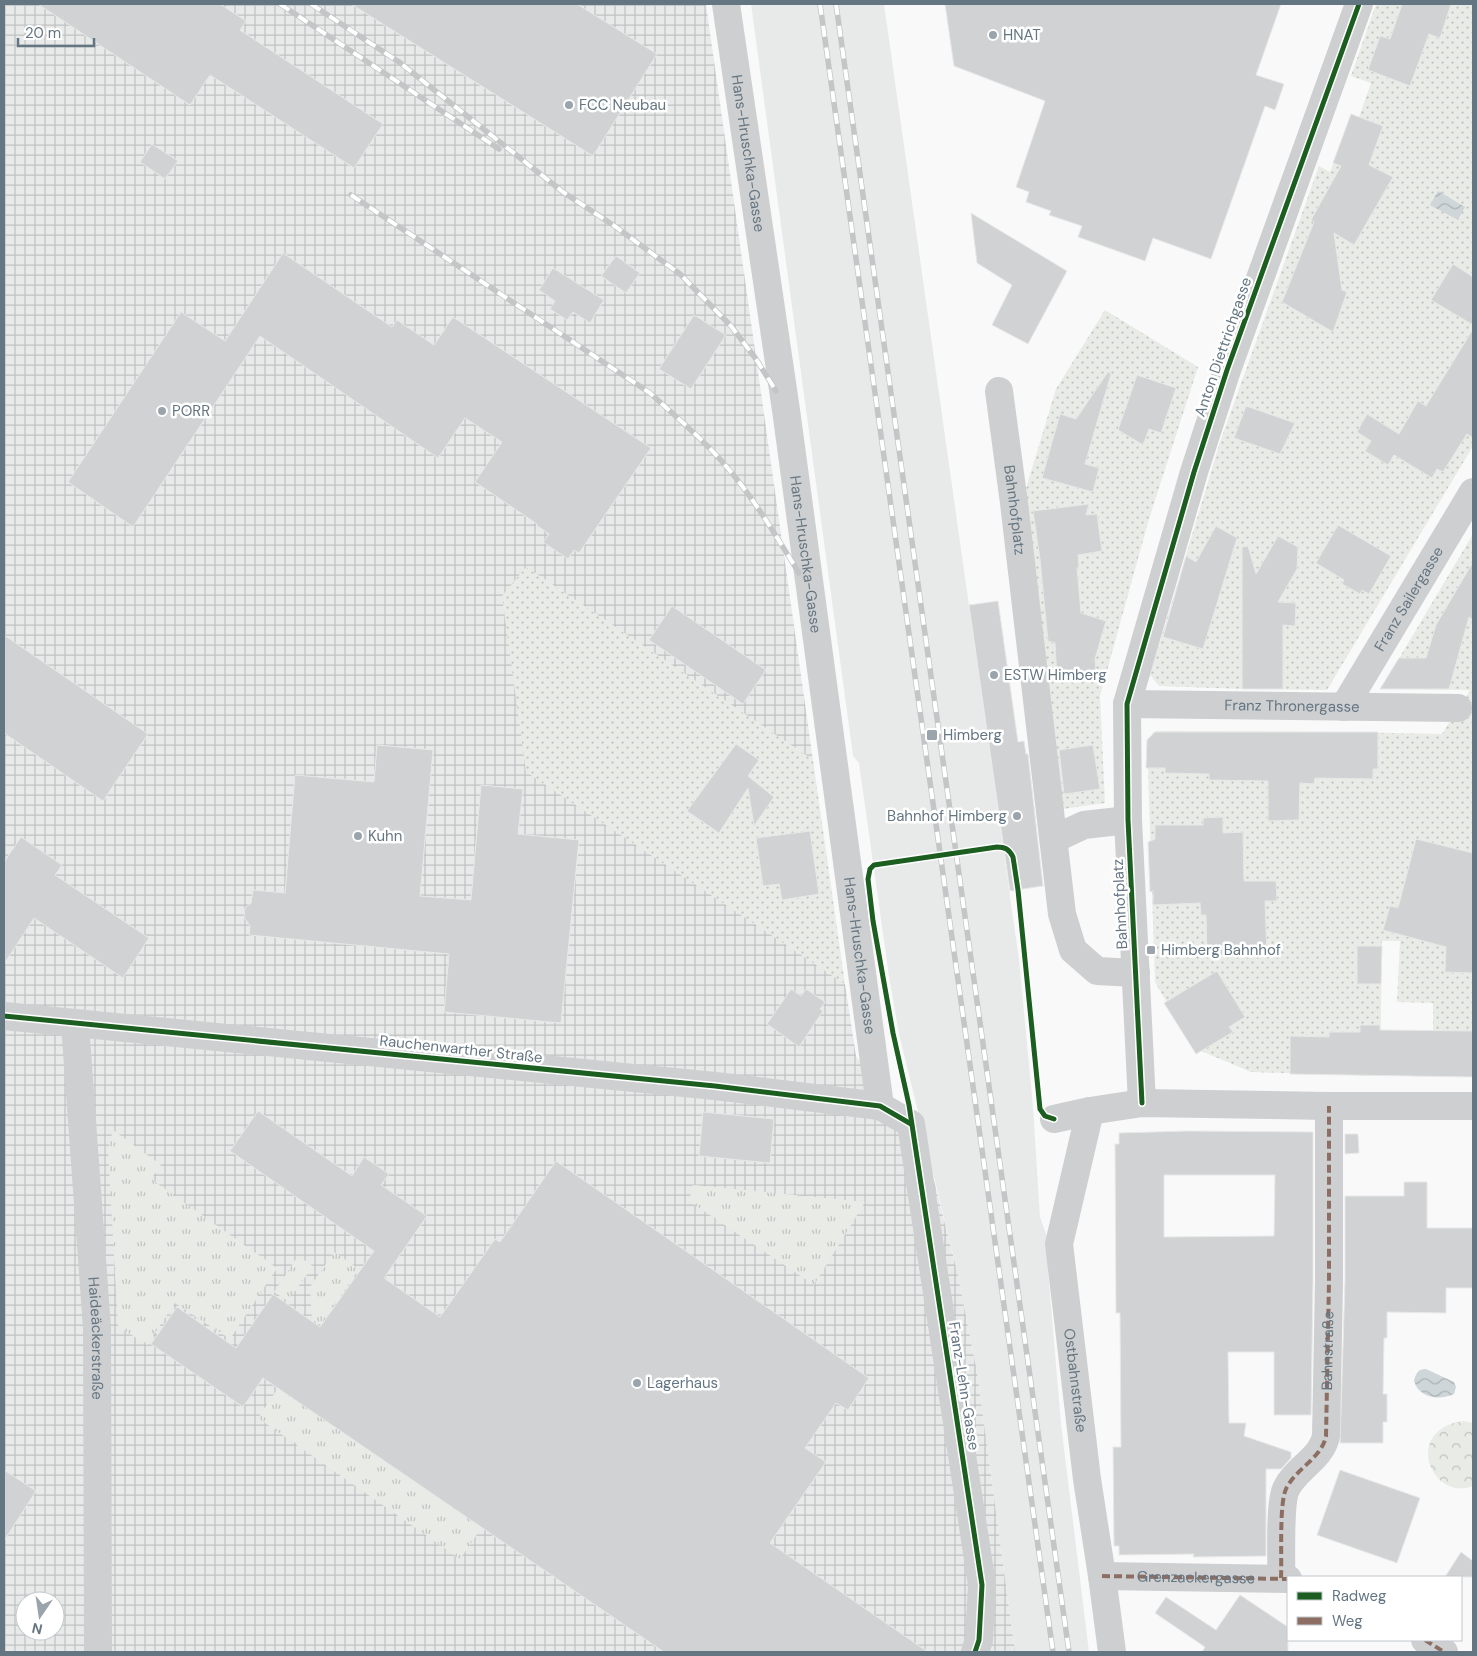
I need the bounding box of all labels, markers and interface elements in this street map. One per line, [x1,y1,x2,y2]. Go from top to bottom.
scale bar [18,15,94,47]
text: 20 m [25,23,61,43]
place label: HNAT [1003,25,1041,45]
marker: HNAT [987,29,999,41]
street label: Hans-Hruschka-Gasse [727,73,770,233]
place label: FCC Neubau [579,95,666,115]
marker: FCC Neubau [563,99,575,111]
street label: Anton Diettrichgasse [1190,275,1256,419]
place label: PORR [172,401,210,421]
marker: PORR [156,405,168,417]
street label: Bahnhofplatz [999,464,1030,556]
street label: Hans-Hruschka-Gasse [785,474,826,634]
street label: Franz Sailergasse [1370,543,1448,655]
place label: ESTW Himberg [1004,665,1107,685]
marker: ESTW Himberg [988,669,1000,681]
street label: Franz Thronergasse [1224,695,1360,717]
place label: Himberg [943,725,1002,745]
marker: Himberg [925,728,939,742]
place label: Bahnhof Himberg [887,806,1007,826]
marker: Bahnhof Himberg [1011,810,1023,822]
place label: Kuhn [368,826,402,846]
marker: Kuhn [352,830,364,842]
street label: Bahnhofplatz [1108,858,1132,950]
street label: Hans-Hruschka-Gasse [839,876,880,1036]
place label: Himberg Bahnhof [1161,940,1281,960]
marker: Himberg Bahnhof [1145,944,1157,956]
street label: Rauchenwarther Straße [379,1030,543,1068]
street label: Haideäckerstraße [83,1276,107,1400]
street label: Bahnstraße [1317,1311,1338,1391]
street label: Franz-Lehn-Gasse [944,1320,984,1452]
street label: Ostbahnstraße [1059,1327,1091,1434]
place label: Lagerhaus [647,1373,718,1393]
marker: Lagerhaus [631,1377,643,1389]
street label: Grenzackergasse [1137,1567,1255,1588]
legend [1287,1576,1462,1641]
text: Radweg [1332,1586,1386,1606]
north arrow [15,1591,65,1641]
text: Weg [1332,1611,1363,1631]
text: N [30,1619,44,1639]

